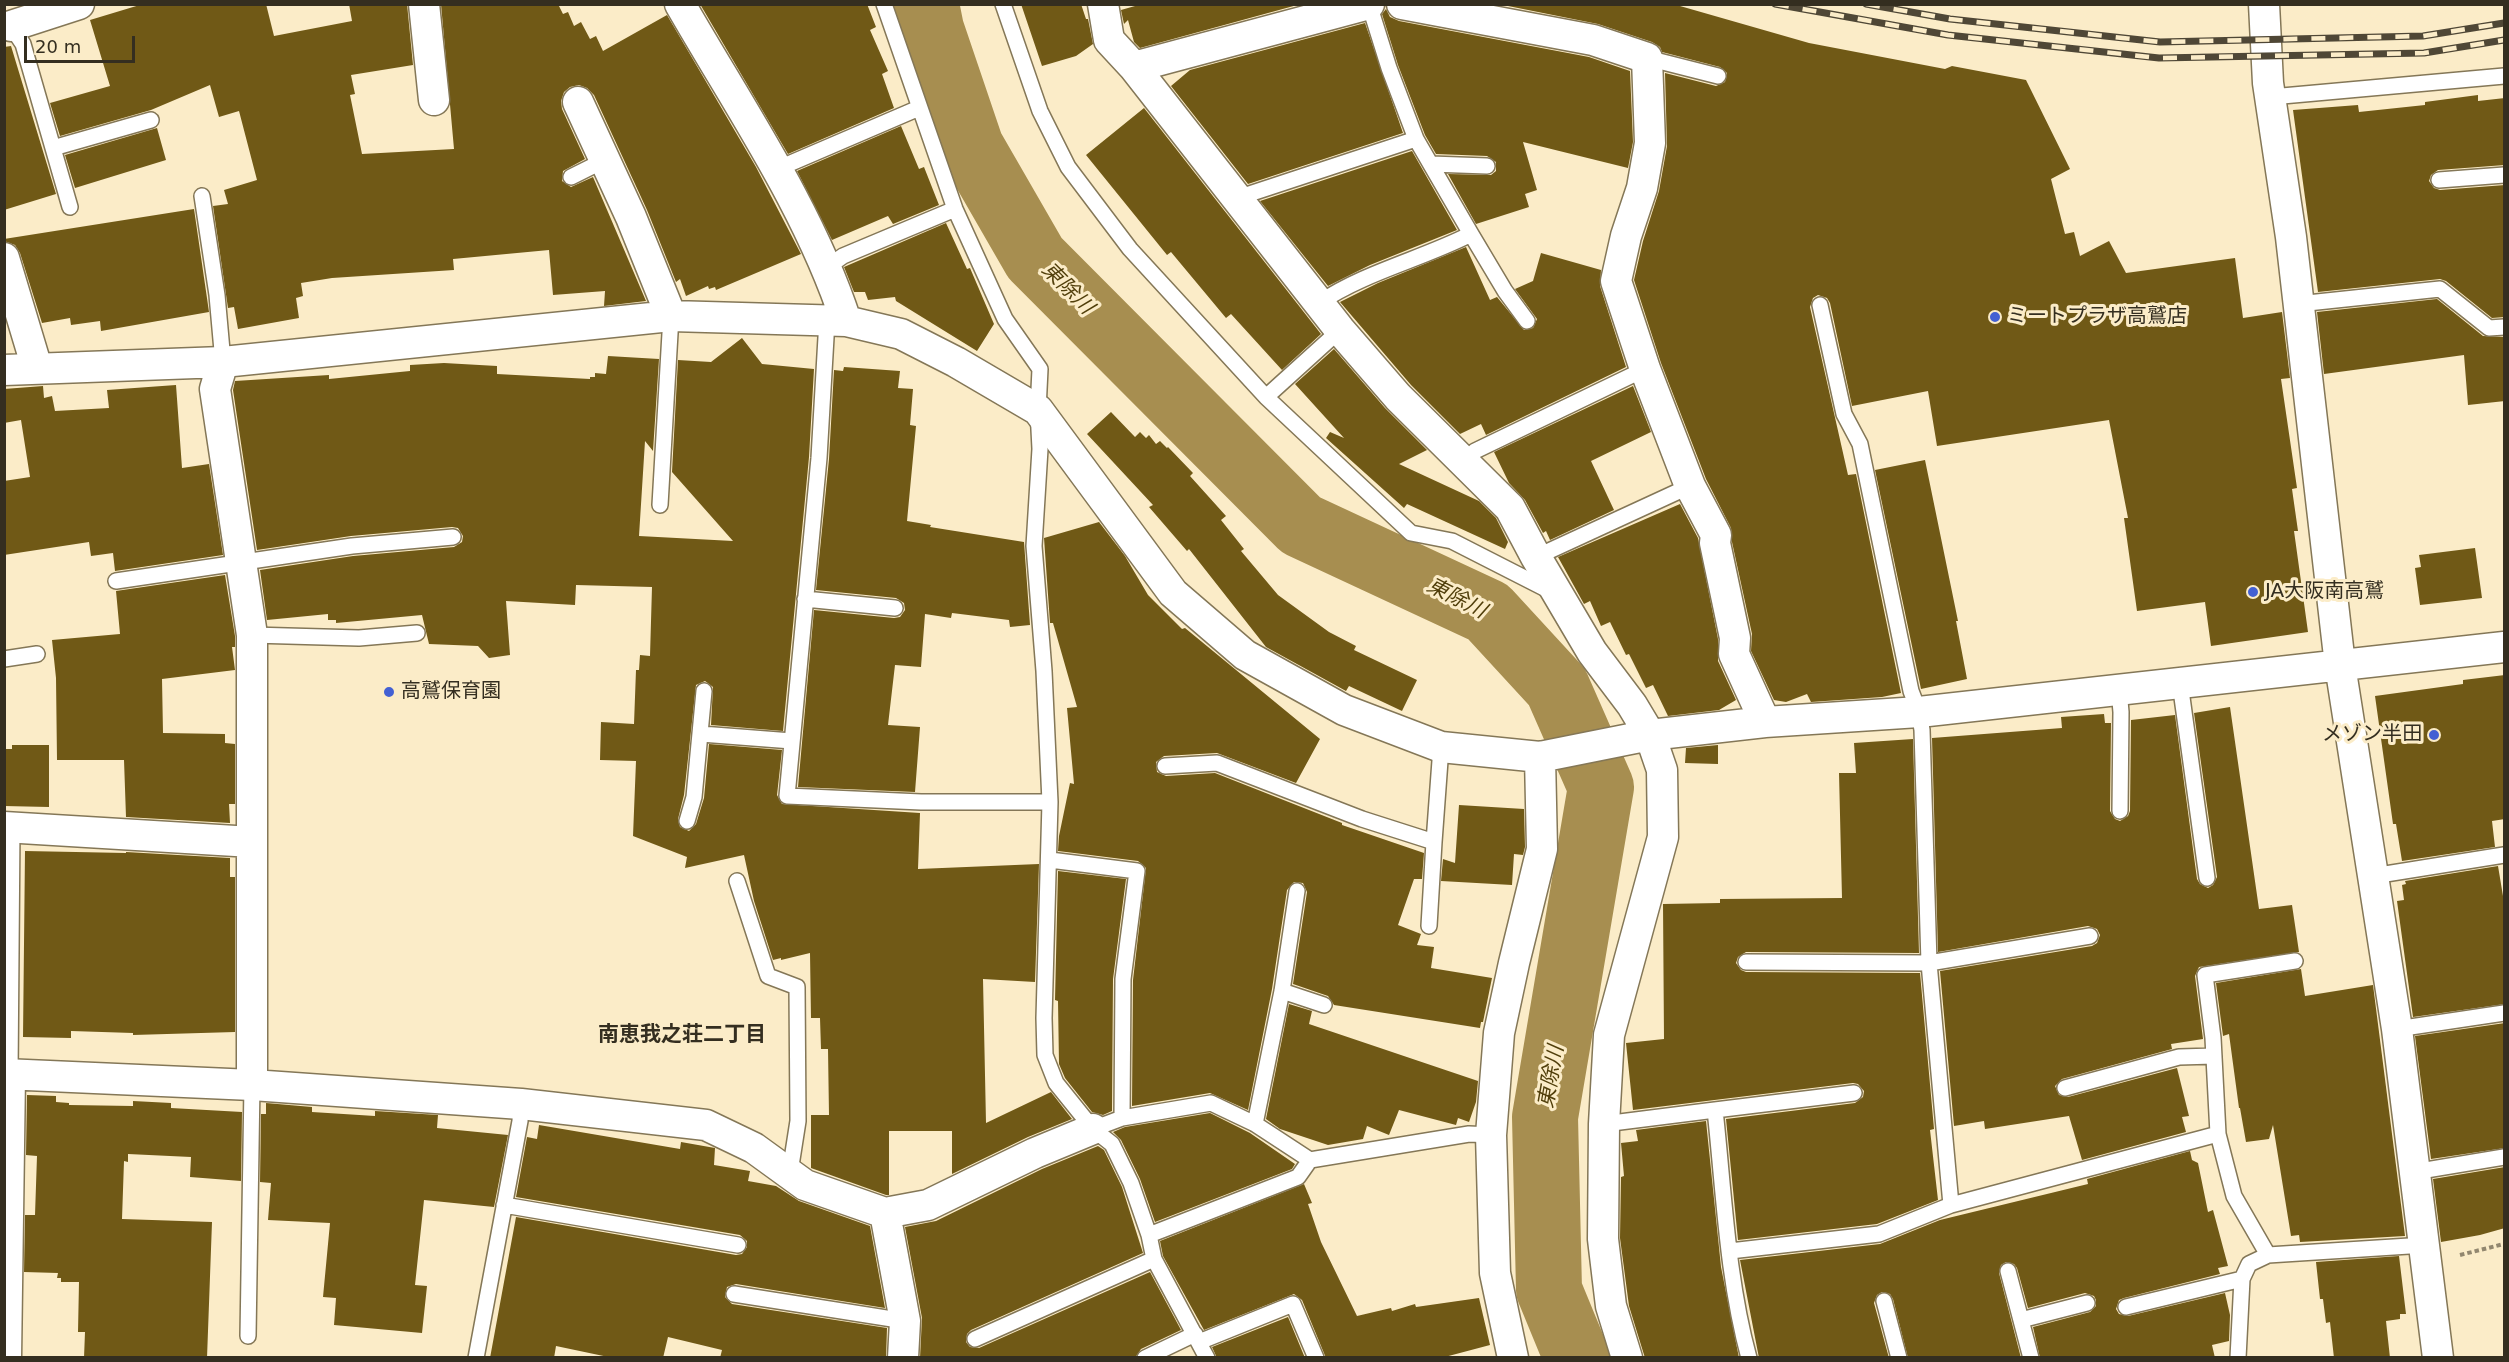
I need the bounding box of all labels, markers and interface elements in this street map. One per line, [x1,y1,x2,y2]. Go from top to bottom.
scale bar [27,24,138,62]
text: 20 m [35,36,81,57]
water label: 東除川 [1036,258,1098,320]
place label: ミートプラザ高鷲店 [2007,305,2187,329]
marker: ミートプラザ高鷲店 [1988,310,2002,324]
water label: 東除川 [1422,573,1490,625]
place label: JA大阪南高鷲 [2265,580,2384,604]
marker: JA大阪南高鷲 [2246,585,2260,599]
place label: 高鷲保育園 [401,680,501,704]
marker: 高鷲保育園 [382,685,396,699]
place label: メゾン半田 [2322,723,2422,747]
marker: メゾン半田 [2427,728,2441,742]
district label: 南恵我之荘二丁目 [598,1023,766,1049]
water label: 東除川 [1534,1044,1570,1110]

